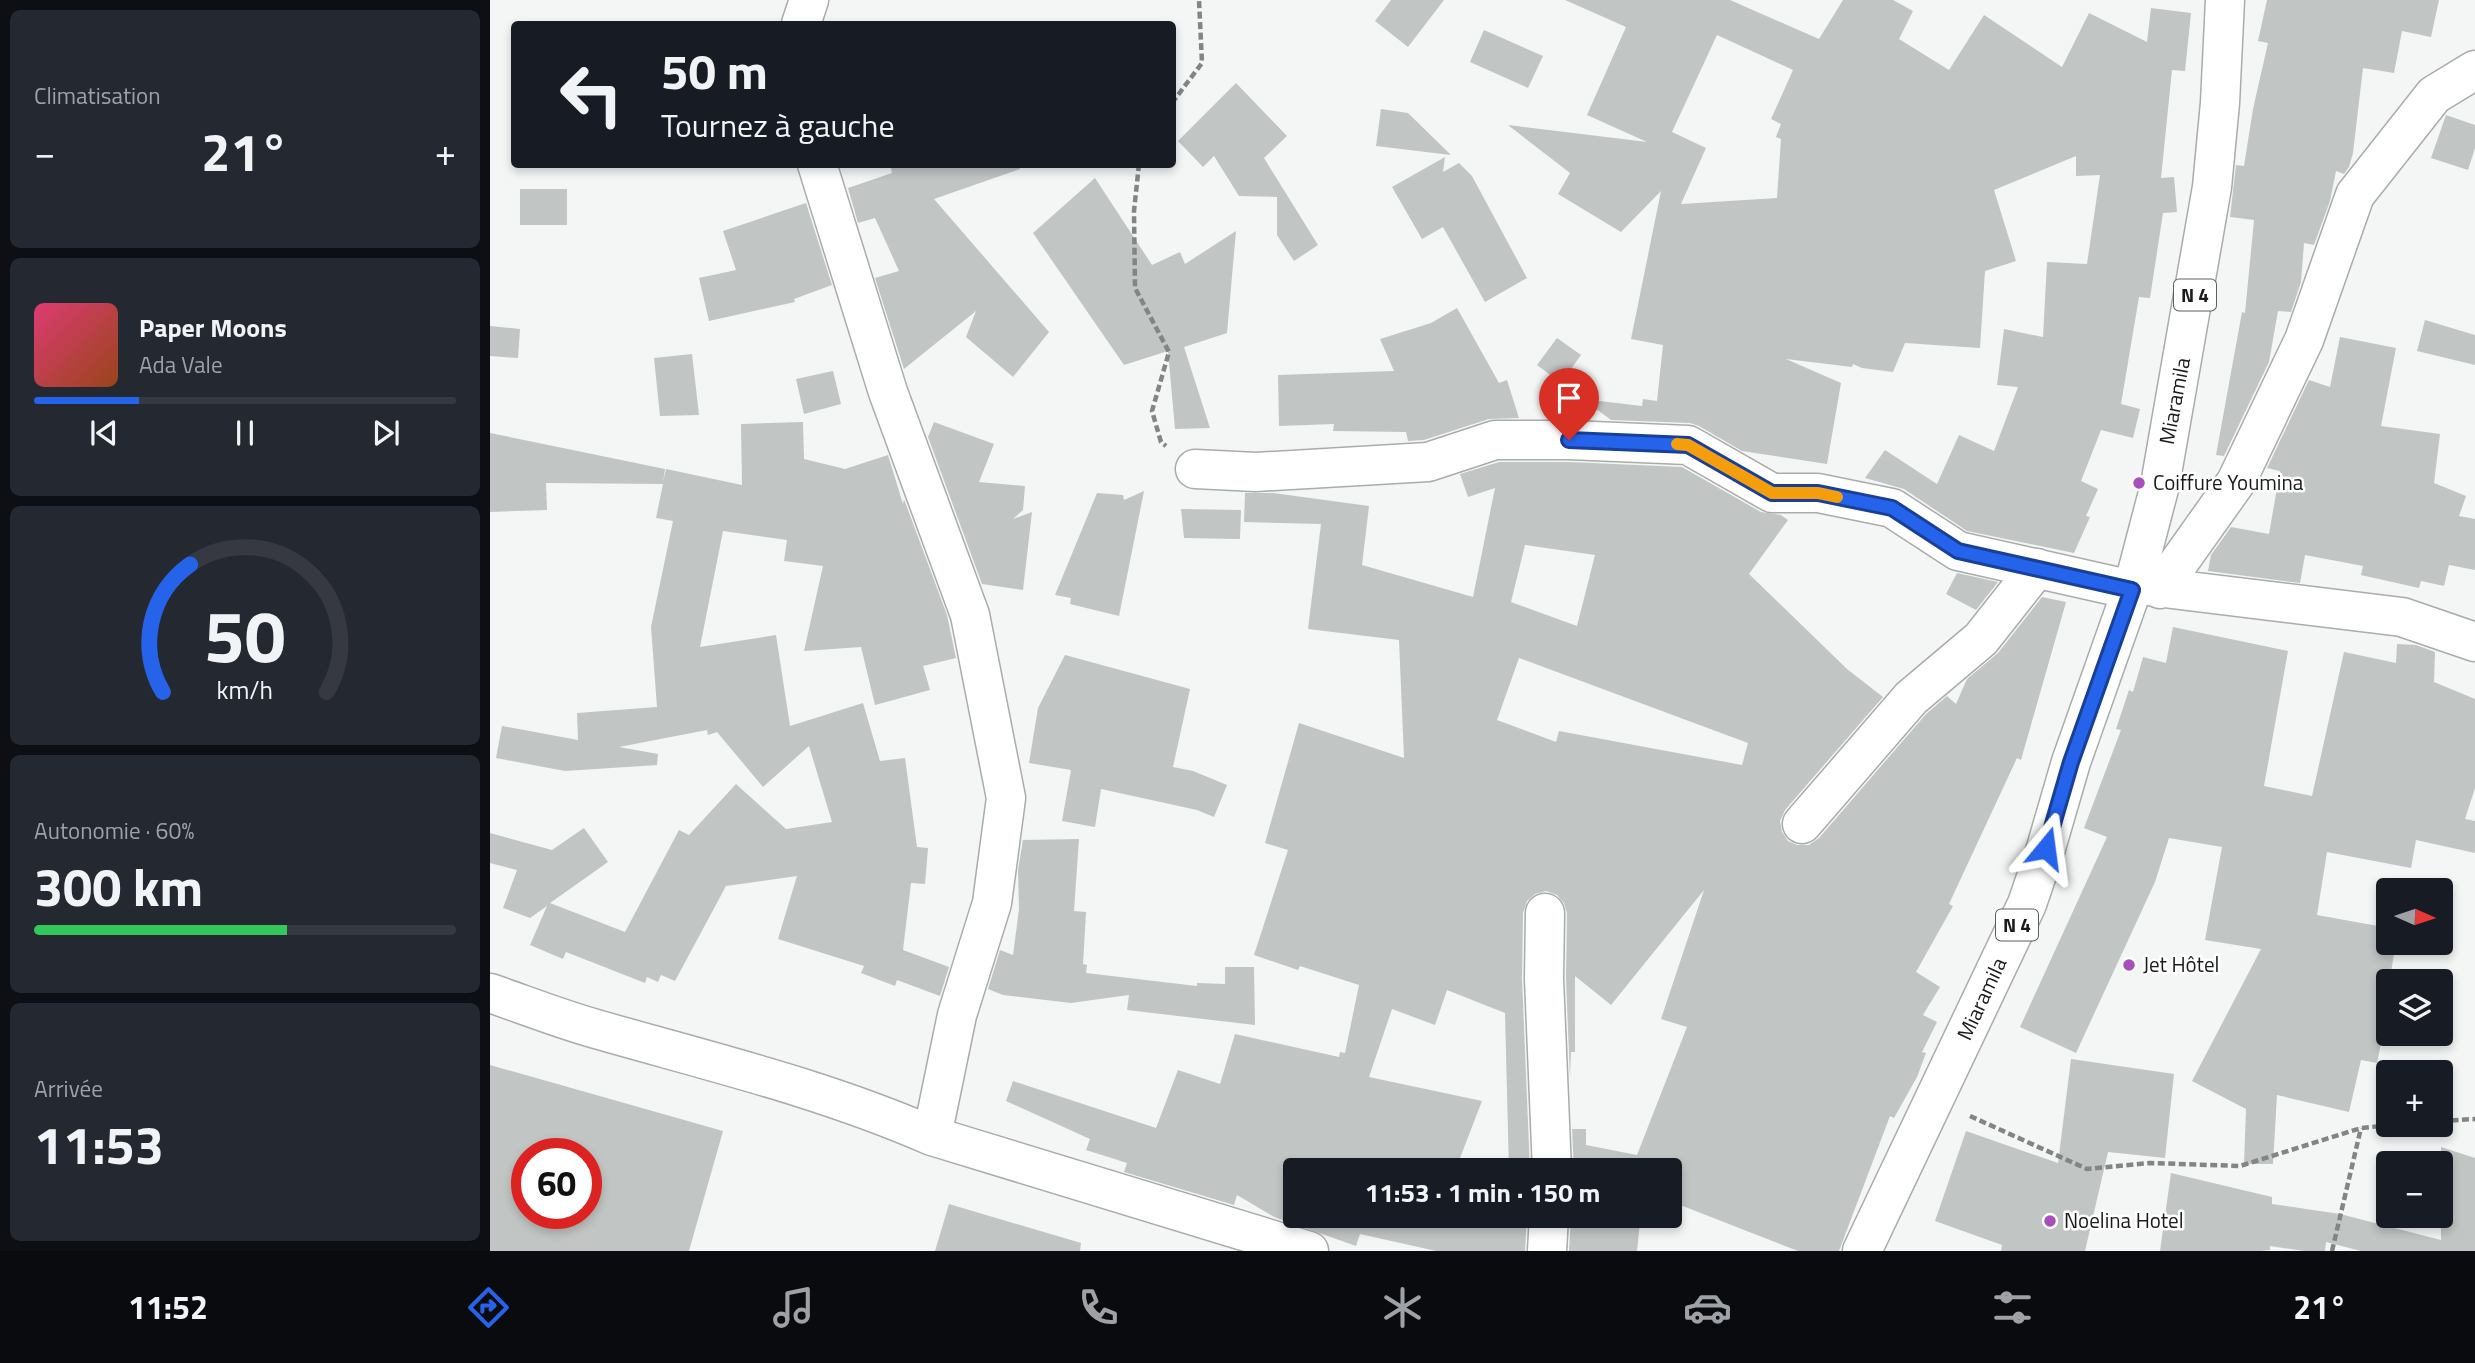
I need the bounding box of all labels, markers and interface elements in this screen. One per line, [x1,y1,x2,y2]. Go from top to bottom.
text: 50 m [661,33,768,108]
icon: left [546,49,637,140]
text: Climatisation [34,78,161,113]
text: Tournez à gauche [661,101,895,149]
text: 21° [201,112,289,191]
text: − [34,123,55,181]
text: + [435,123,456,181]
road number: N 4 [2174,280,2216,310]
text: Paper Moons [139,308,287,347]
text: Ada Vale [139,347,223,382]
street label: Miaramila [2150,354,2198,447]
pin [1539,368,1599,440]
icon: arrive [1550,379,1588,417]
icon: previous [85,414,123,452]
icon: pause [226,414,264,452]
icon: next [367,414,405,452]
place label: Coiffure Youmina [2153,466,2304,498]
marker: Coiffure Youmina [2131,475,2147,491]
text: 50 [204,580,286,690]
text: km/h [217,670,273,708]
position arrow [2009,811,2083,885]
text: Autonomie · 60% [34,813,194,848]
text: 300 km [34,847,203,926]
north arrow [2376,878,2454,956]
map controls [2376,878,2453,1228]
road number: N 4 [1996,909,2038,940]
place label: Jet Hôtel [2143,948,2219,980]
street label: Miaramila [1948,951,2014,1045]
marker: Jet Hôtel [2121,957,2137,973]
button: layers [2376,969,2453,1046]
button: + [2376,1060,2453,1137]
text: Arrivée [34,1071,103,1106]
text: 11:53 [34,1105,164,1184]
speed limit sign: 60 [511,1138,602,1229]
button: − [2376,1151,2453,1228]
text: 11:53 · 1 min · 150 m [1365,1173,1600,1212]
place label: Noelina Hotel [2064,1204,2184,1236]
marker: Noelina Hotel [2042,1213,2058,1229]
text: 11:52 [128,1283,208,1331]
icon: directions [464,1283,513,1332]
icon: music [769,1283,818,1332]
icon: phone [1074,1283,1123,1332]
icon: climate [1378,1283,1427,1332]
icon: car [1683,1283,1732,1332]
icon: filters [1988,1283,2037,1332]
text: 21° [2293,1283,2347,1331]

